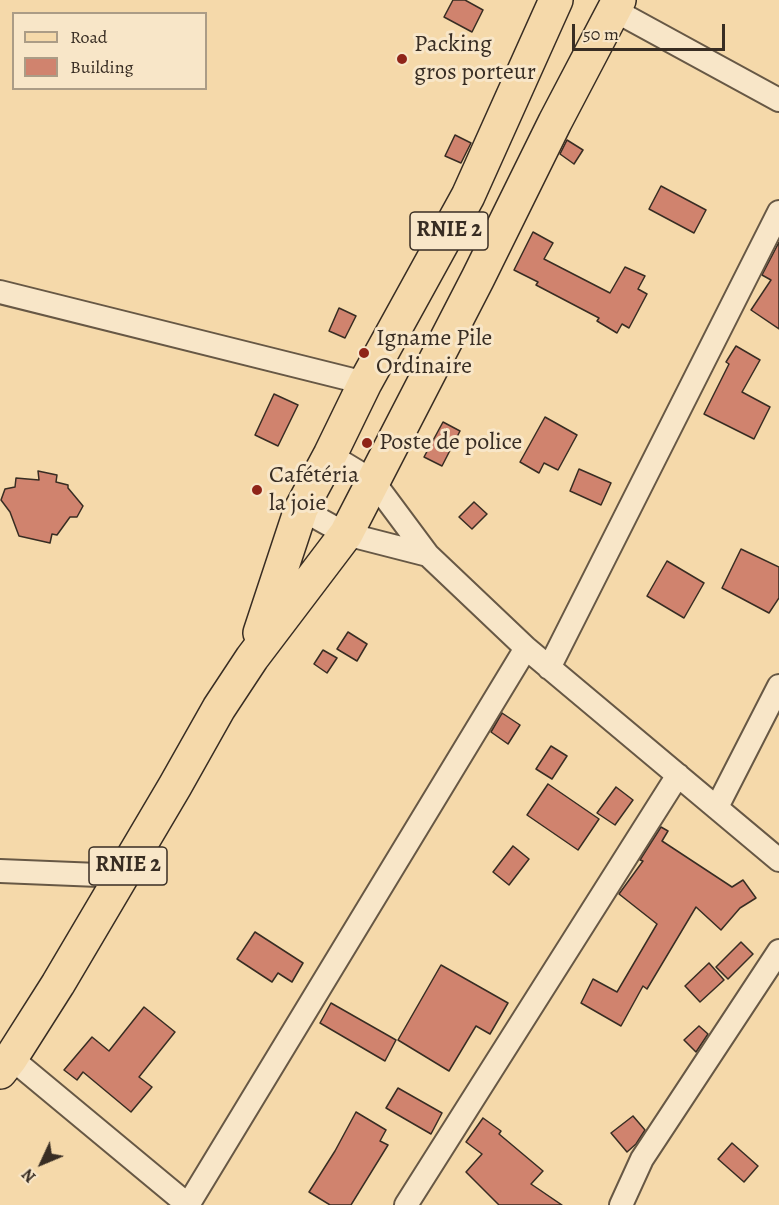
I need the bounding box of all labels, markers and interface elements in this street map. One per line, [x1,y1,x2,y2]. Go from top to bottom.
legend [12,12,207,90]
scale bar [575,12,728,50]
text: 50 m [583,22,619,46]
text: Road [70,25,107,49]
place label: Packing gros porteur [414,31,536,87]
marker: Packing gros porteur [395,52,409,66]
text: Building [70,55,134,79]
road number: RNIE 2 [410,212,488,250]
place label: Igname Pile Ordinaire [376,325,492,381]
marker: Igname Pile Ordinaire [357,346,371,360]
place label: Poste de police [379,429,522,457]
marker: Poste de police [360,436,374,450]
place label: Cafétéria la joie [269,462,359,518]
marker: Cafétéria la joie [250,483,264,497]
road number: RNIE 2 [89,847,167,885]
north arrow [12,1133,72,1193]
text: N [17,1164,41,1187]

